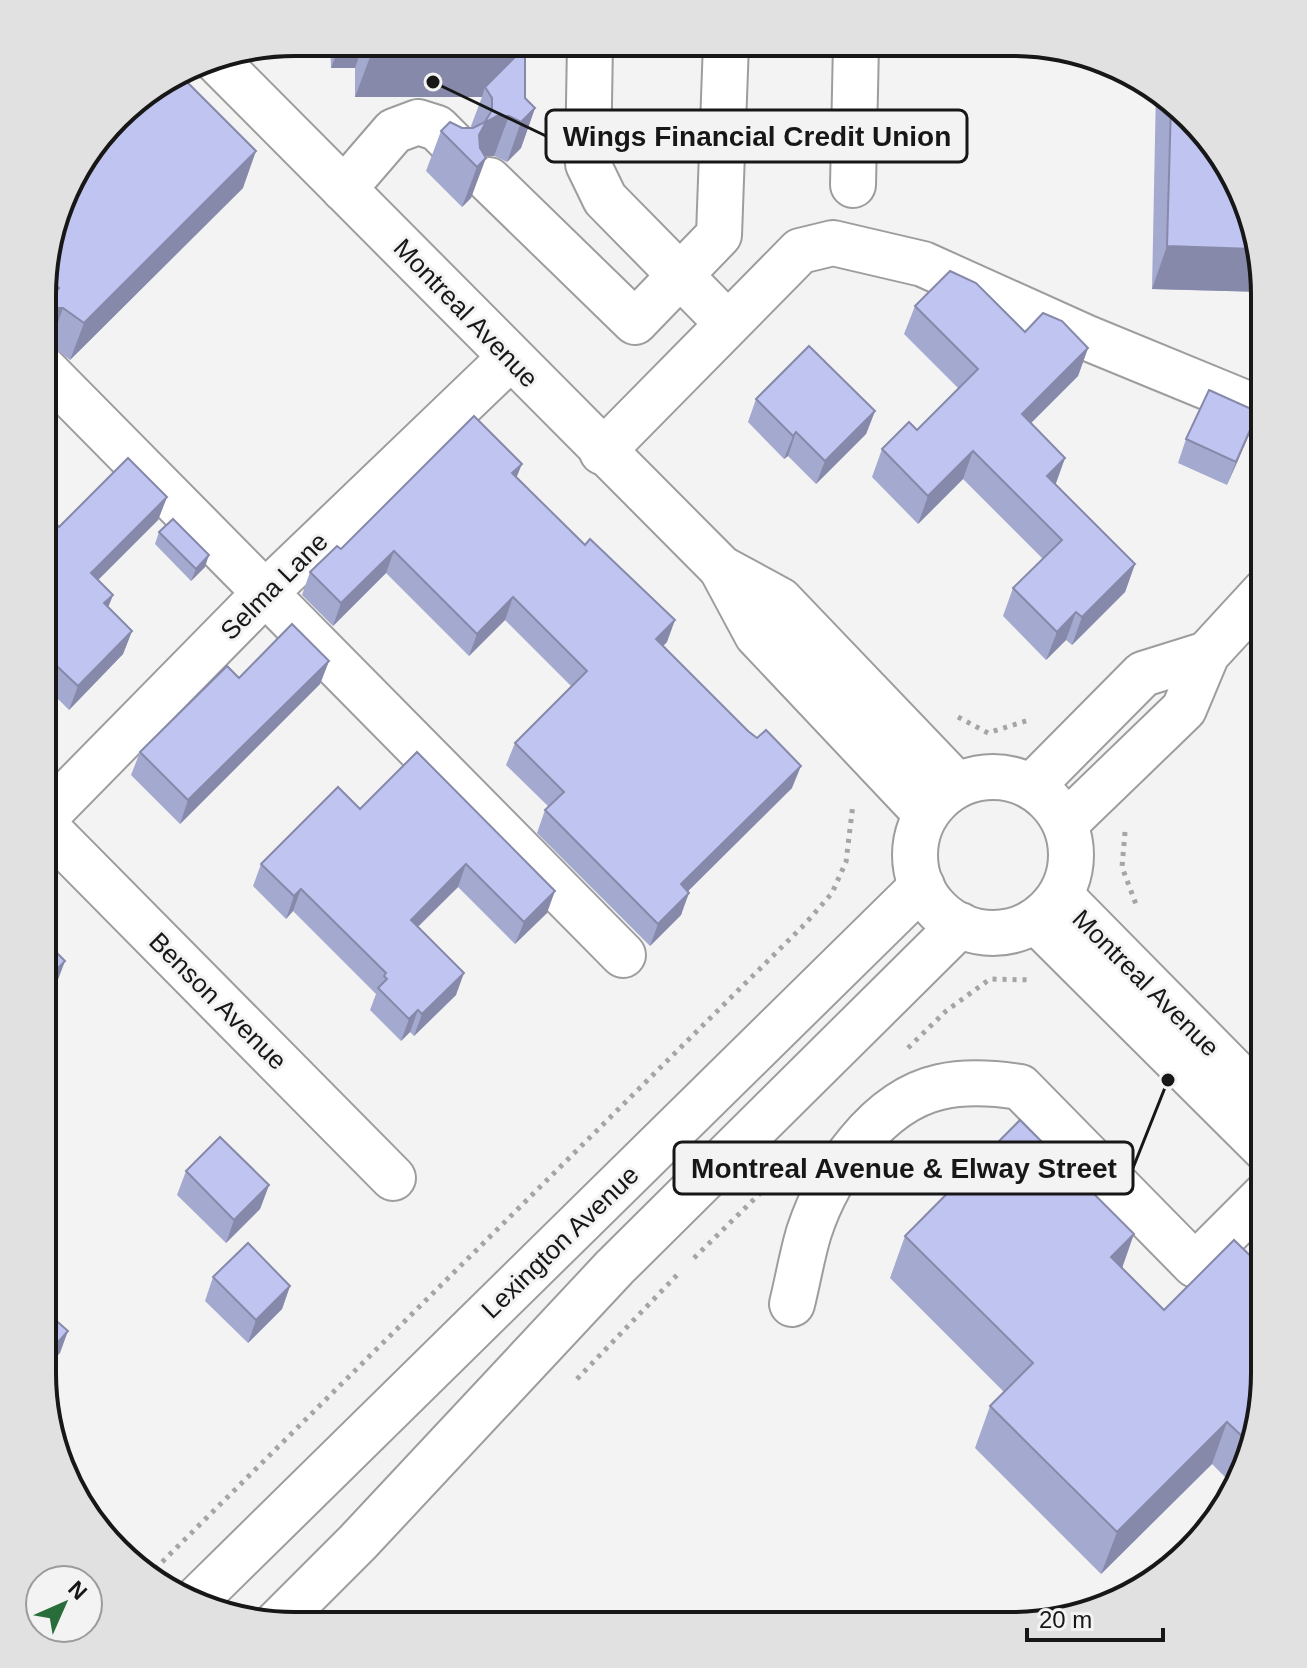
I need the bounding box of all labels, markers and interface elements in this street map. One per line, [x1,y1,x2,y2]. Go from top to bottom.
callout: Wings Financial Credit Union [546,110,967,162]
text: Wings Financial Credit Union [563,121,951,152]
street label: Montreal Avenue [388,233,544,393]
street label: Selma Lane [214,526,334,646]
street label: Montreal Avenue [1067,904,1225,1062]
street label: Benson Avenue [143,926,293,1076]
callout: Montreal Avenue & Elway Street [674,1142,1133,1194]
text: Montreal Avenue & Elway Street [691,1153,1117,1184]
street label: Lexington Avenue [475,1160,645,1324]
north arrow [24,1564,104,1644]
text: N [63,1576,92,1605]
scale bar [1027,1592,1163,1642]
text: 20 m [1039,1606,1092,1633]

